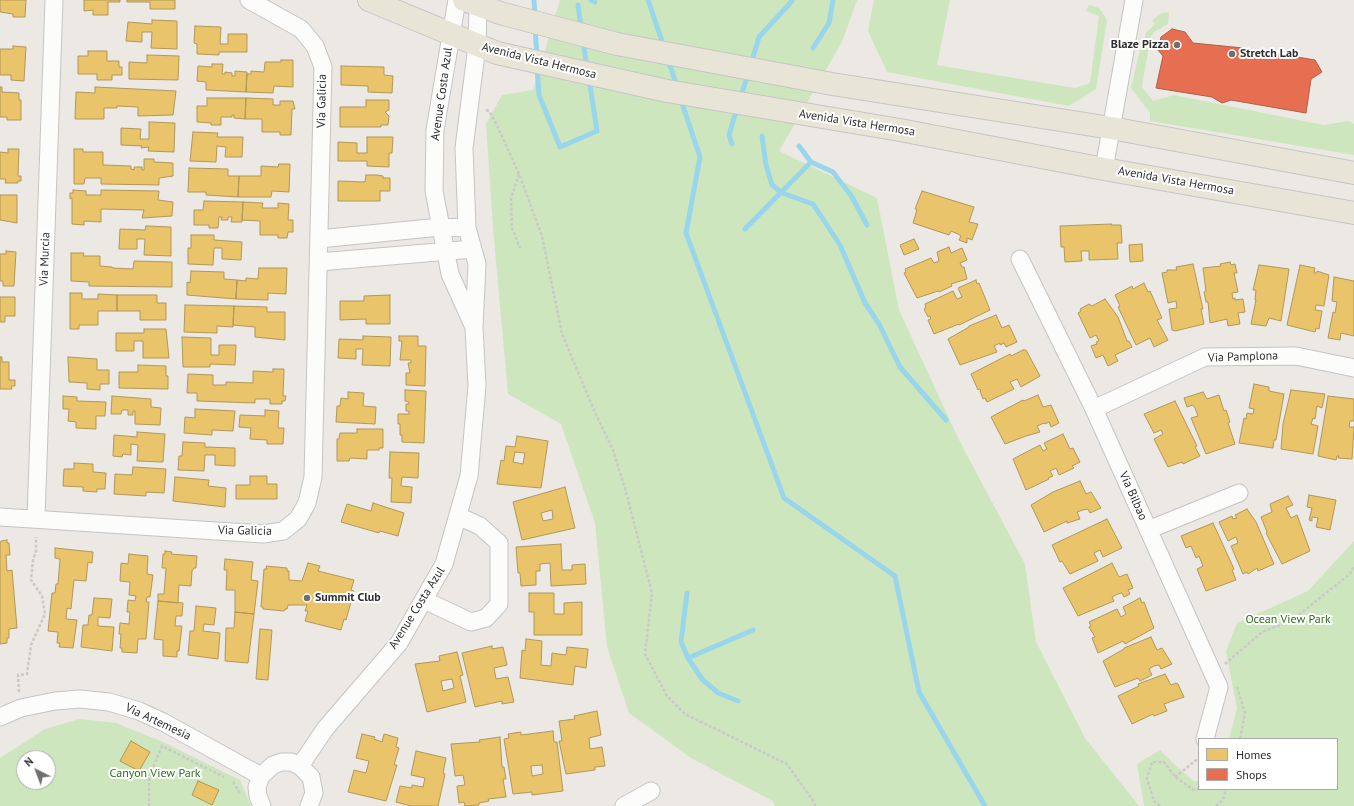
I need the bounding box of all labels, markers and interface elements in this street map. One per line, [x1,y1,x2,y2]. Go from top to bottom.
place label: Blaze Pizza [1111,38,1169,52]
street label: Avenida Vista Hermosa [480,40,598,82]
marker: Blaze Pizza [1172,40,1182,50]
street label: Avenue Costa Azul [428,46,456,142]
place label: Stretch Lab [1240,47,1298,61]
marker: Stretch Lab [1227,49,1237,59]
street label: Via Galicia [314,74,330,128]
street label: Avenida Vista Hermosa [798,107,916,139]
street label: Avenida Vista Hermosa [1117,164,1235,198]
street label: Via Murcia [37,232,53,286]
street label: Via Pamplona [1208,349,1278,365]
street label: Via Bilbao [1116,469,1150,523]
street label: Via Galicia [218,523,272,539]
street label: Avenue Costa Azul [386,564,448,652]
place label: Summit Club [315,591,381,605]
marker: Summit Club [302,593,312,603]
park label: Ocean View Park [1245,613,1331,627]
street label: Via Artemesia [123,701,193,743]
legend [1198,738,1338,790]
text: Homes [1236,747,1271,762]
north arrow [16,750,56,790]
text: N [21,754,36,769]
park label: Canyon View Park [110,767,200,781]
text: Shops [1236,767,1267,782]

